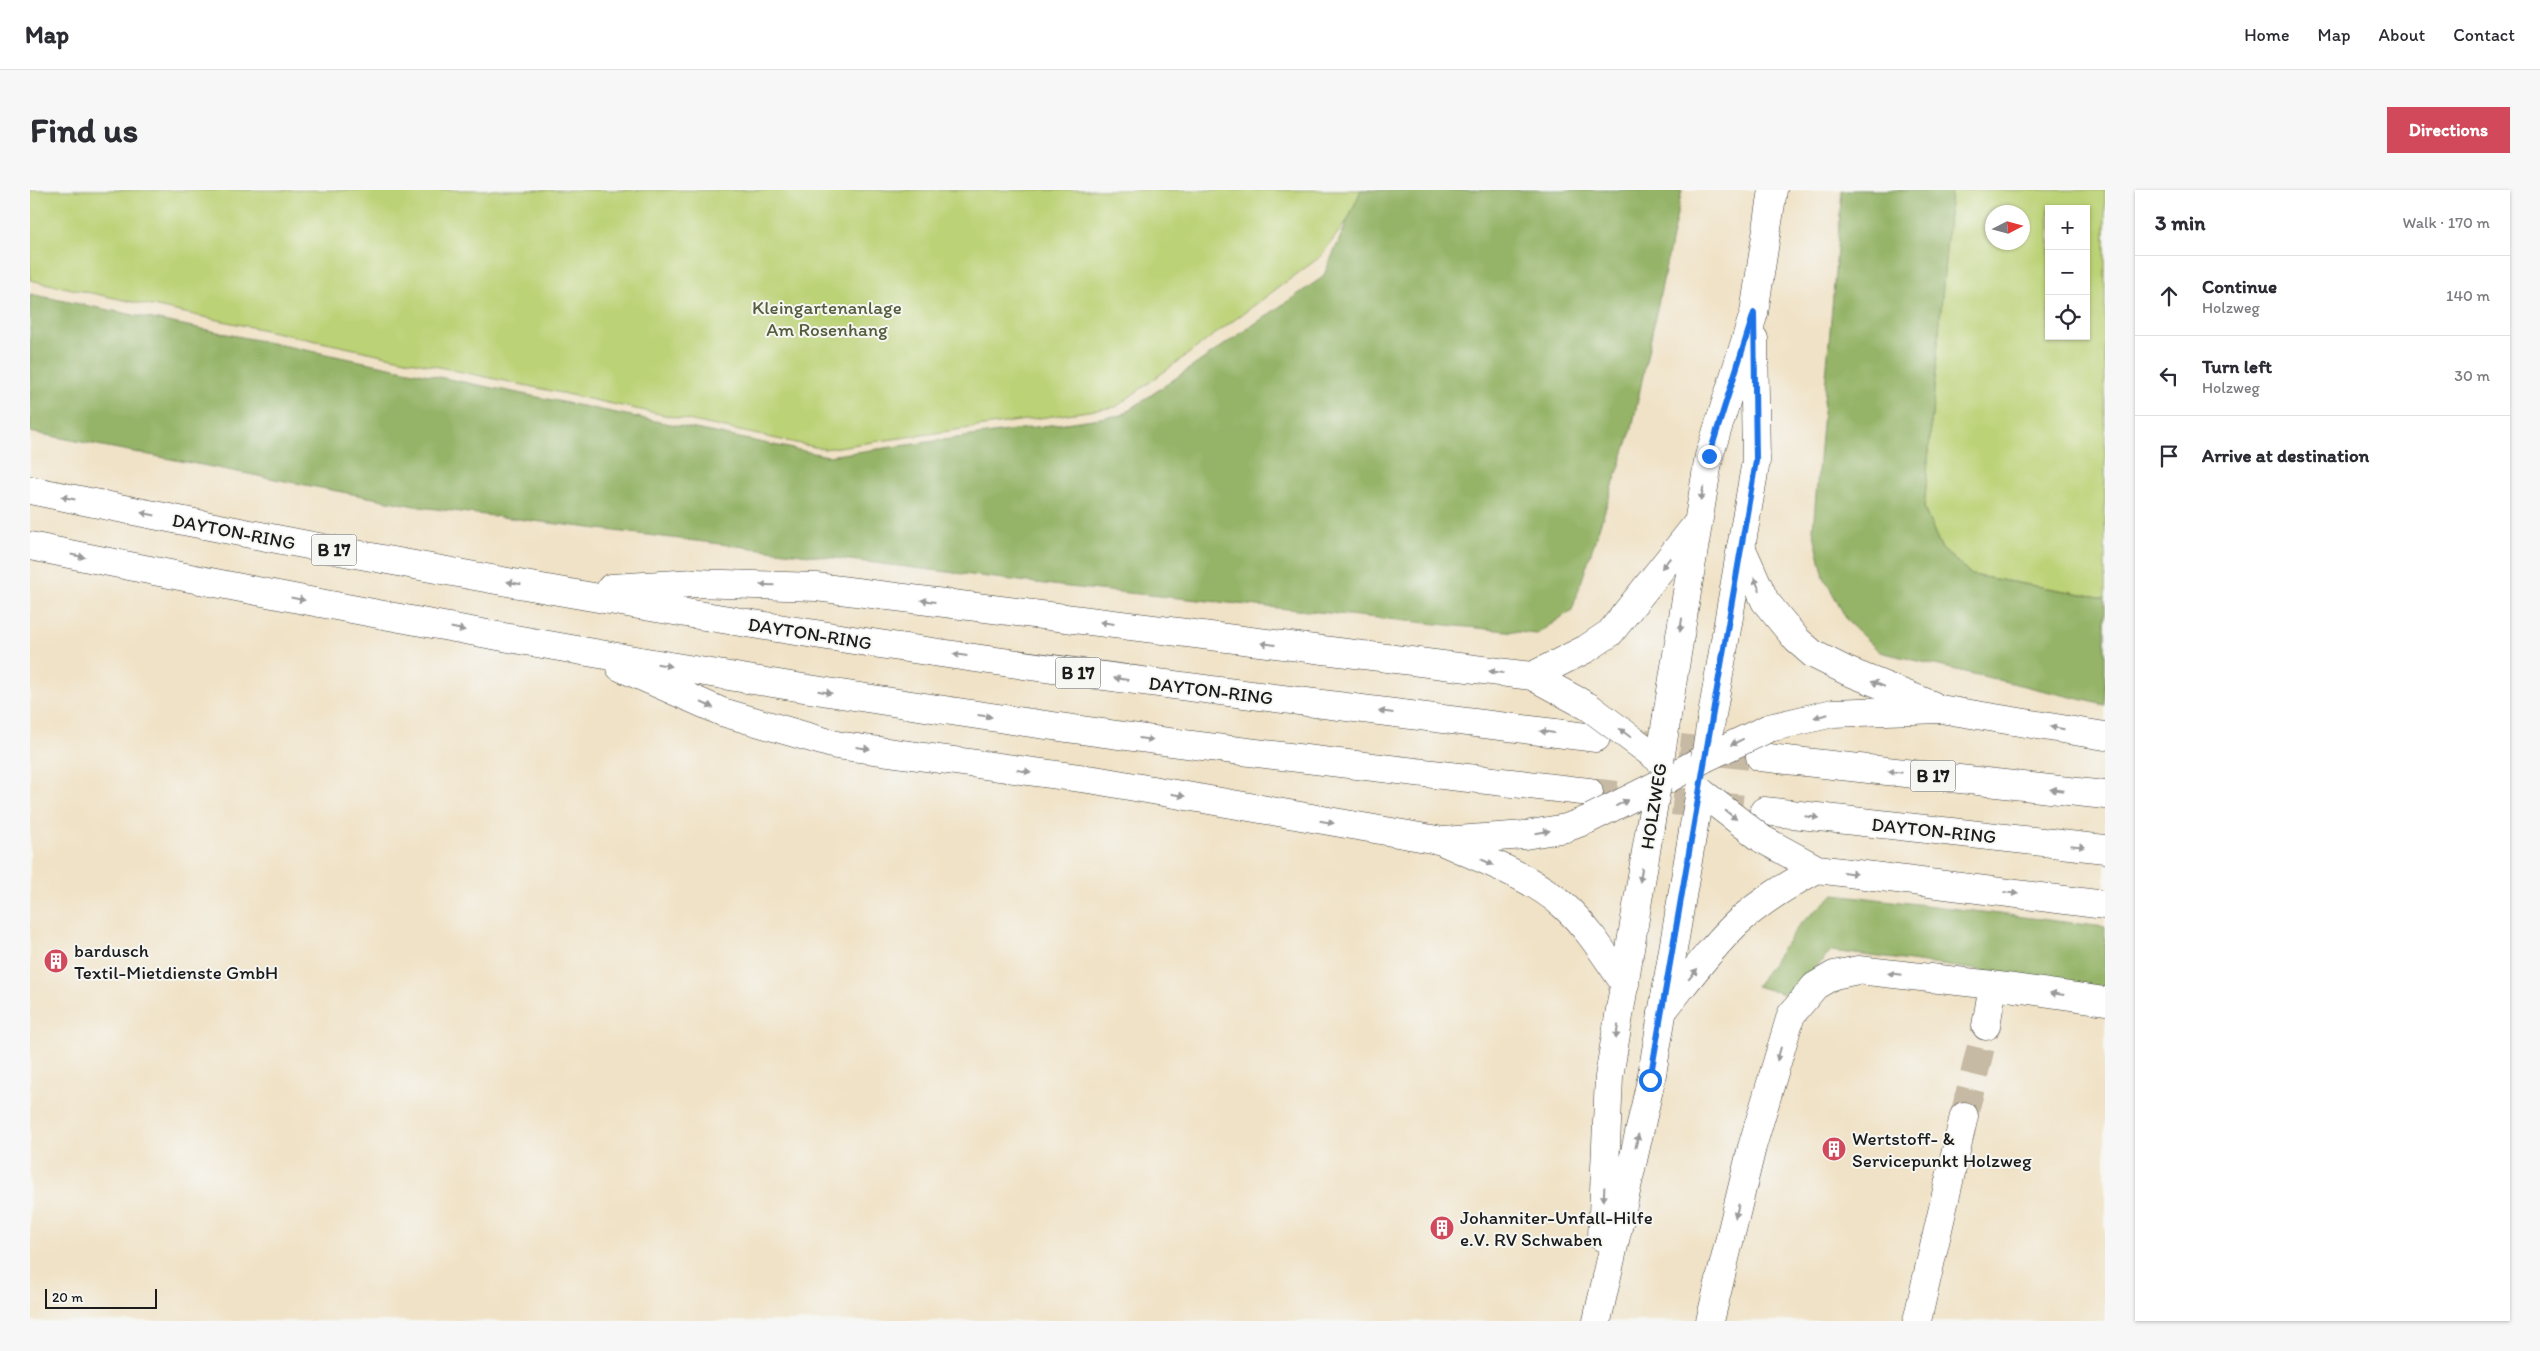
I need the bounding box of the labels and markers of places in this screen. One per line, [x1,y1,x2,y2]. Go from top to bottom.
place label: bardusch Textil-Mietdienste GmbH [74,939,278,984]
building icon: bardusch Textil-Mietdienste GmbH [43,948,69,974]
place label: Wertstoff- & Servicepunkt Holzweg [1852,1127,2032,1172]
building icon: Wertstoff- & Servicepunkt Holzweg [1821,1136,1847,1162]
place label: Johanniter-Unfall-Hilfe e.V. RV Schwaben [1460,1206,1653,1251]
building icon: Johanniter-Unfall-Hilfe e.V. RV Schwaben [1429,1215,1455,1241]

